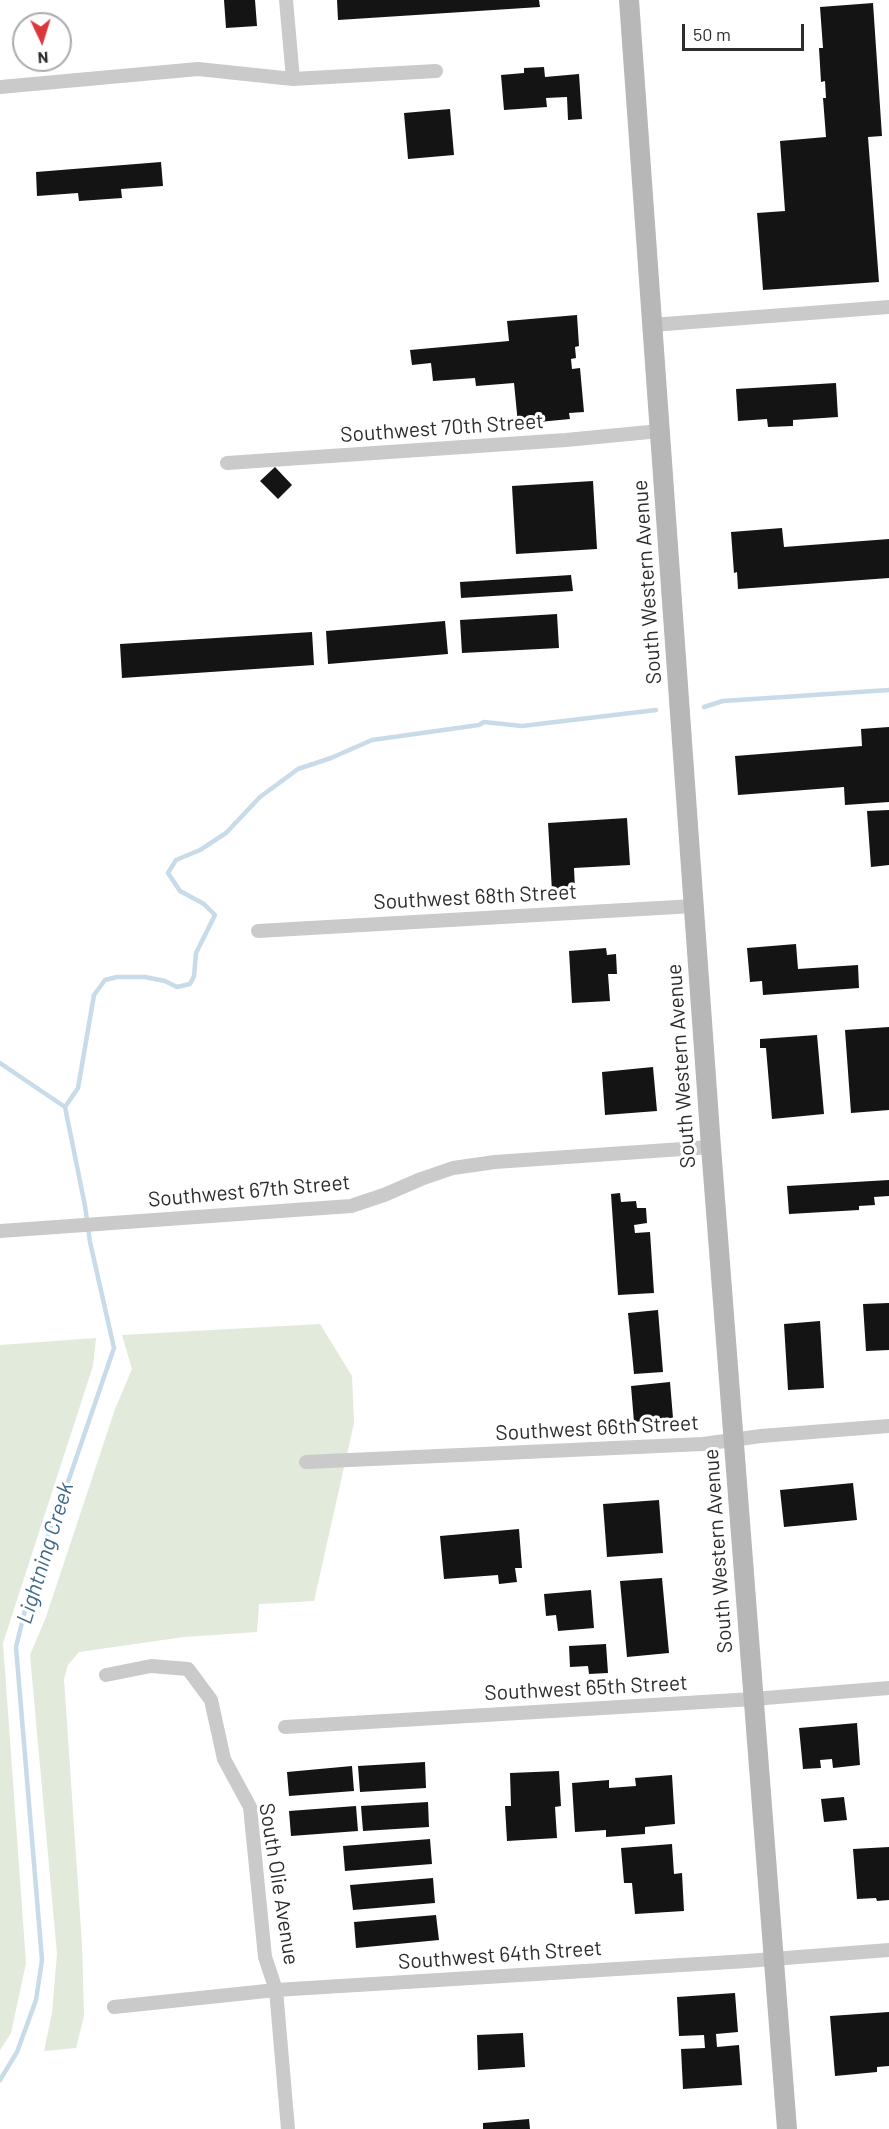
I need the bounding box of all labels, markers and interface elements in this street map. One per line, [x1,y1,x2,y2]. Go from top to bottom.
north arrow [12,12,72,72]
scale bar [685,12,806,50]
text: 50 m [693,23,731,45]
text: N [37,49,49,68]
street label: Southwest 70th Street [339,408,545,448]
street label: South Western Avenue [627,479,667,685]
street label: Southwest 68th Street [373,879,577,915]
street label: South Western Avenue [661,963,701,1169]
street label: Southwest 67th Street [147,1170,351,1212]
street label: Southwest 66th Street [495,1410,699,1446]
street label: South Western Avenue [698,1448,738,1654]
water label: Lightning Creek [11,1479,79,1627]
street label: Southwest 65th Street [484,1670,688,1706]
street label: South Olie Avenue [254,1801,304,1967]
street label: Southwest 64th Street [397,1935,603,1975]

